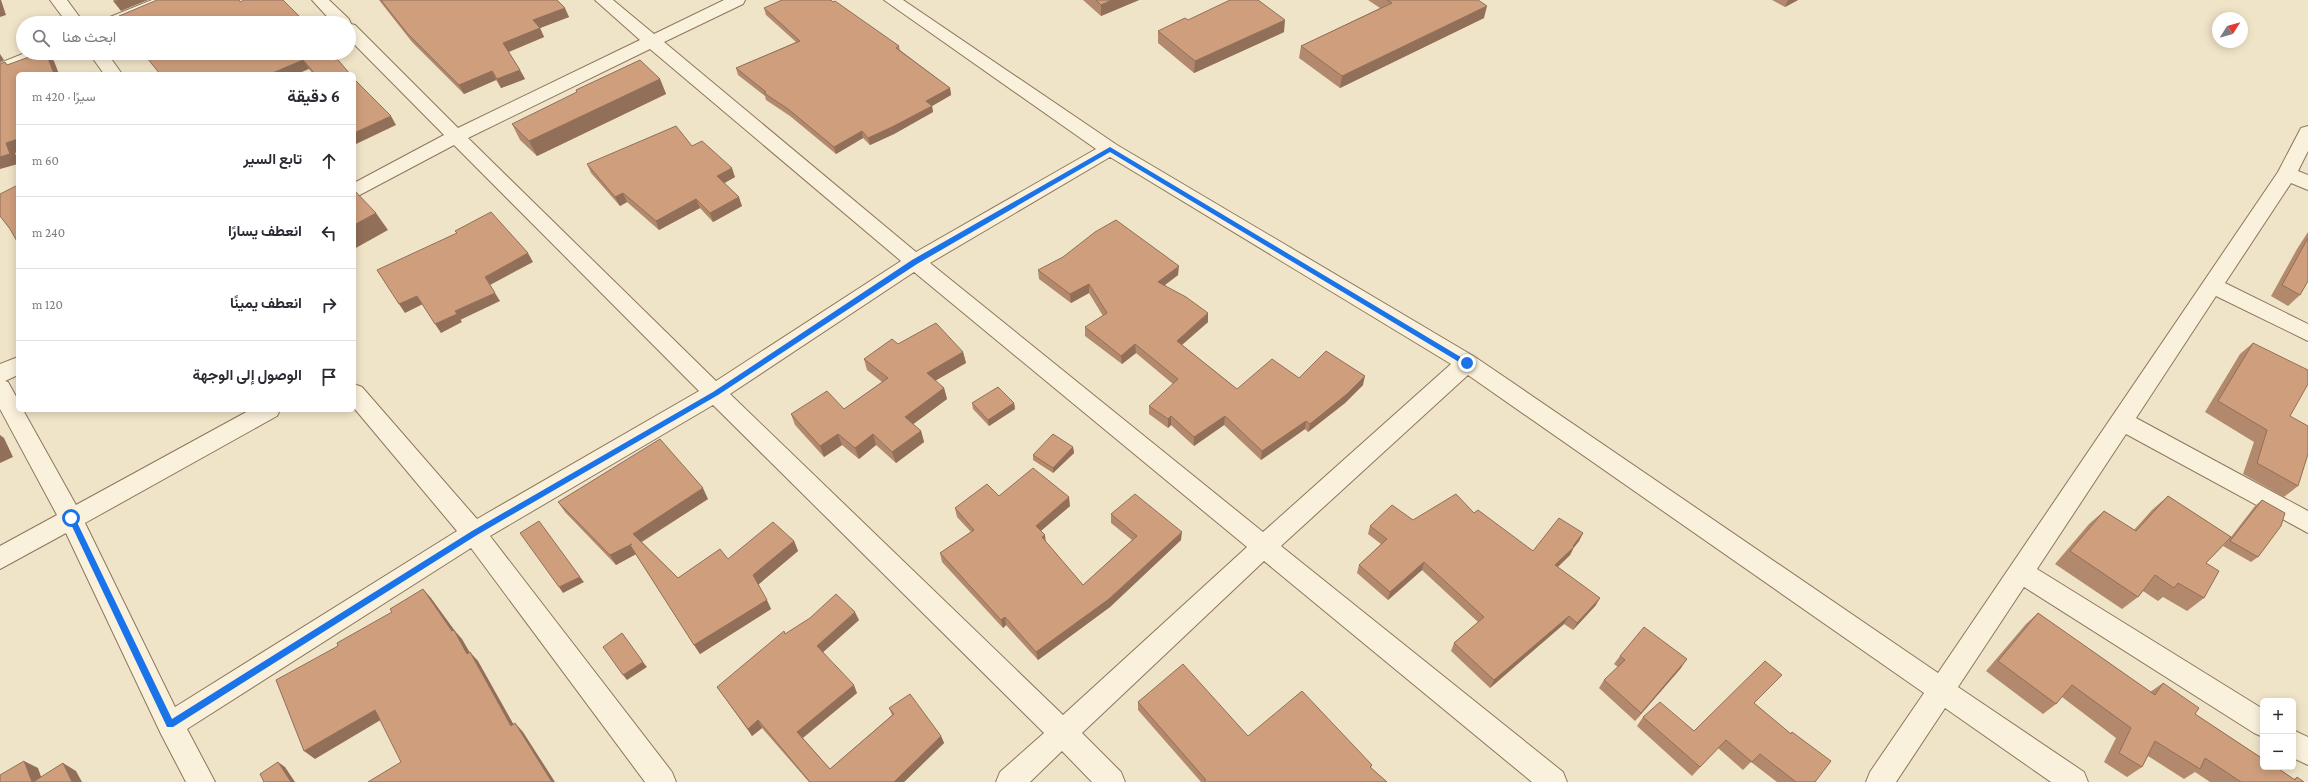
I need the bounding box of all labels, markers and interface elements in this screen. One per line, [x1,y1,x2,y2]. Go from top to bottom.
north arrow [2212,12,2248,48]
search box [16,16,356,60]
icon: search [30,27,52,49]
text: ابحث هنا [62,29,116,45]
text: 6 دقيقة [287,87,340,106]
text: سيرًا · 420 m [32,89,96,104]
icon: ahead [318,150,340,172]
text: تابع السير [243,151,302,167]
text: 60 m [32,153,59,168]
icon: left [318,222,340,244]
text: انعطف يسارًا [228,223,302,239]
text: 240 m [32,225,65,240]
icon: right [318,294,340,316]
text: انعطف يمينًا [230,295,302,311]
text: 120 m [32,297,63,312]
route end [1458,354,1476,372]
icon: arrive [318,366,340,388]
text: الوصول إلى الوجهة [193,367,302,383]
route start [62,509,80,527]
map controls [2260,698,2296,770]
button: + [2260,698,2296,734]
button: − [2260,734,2296,770]

